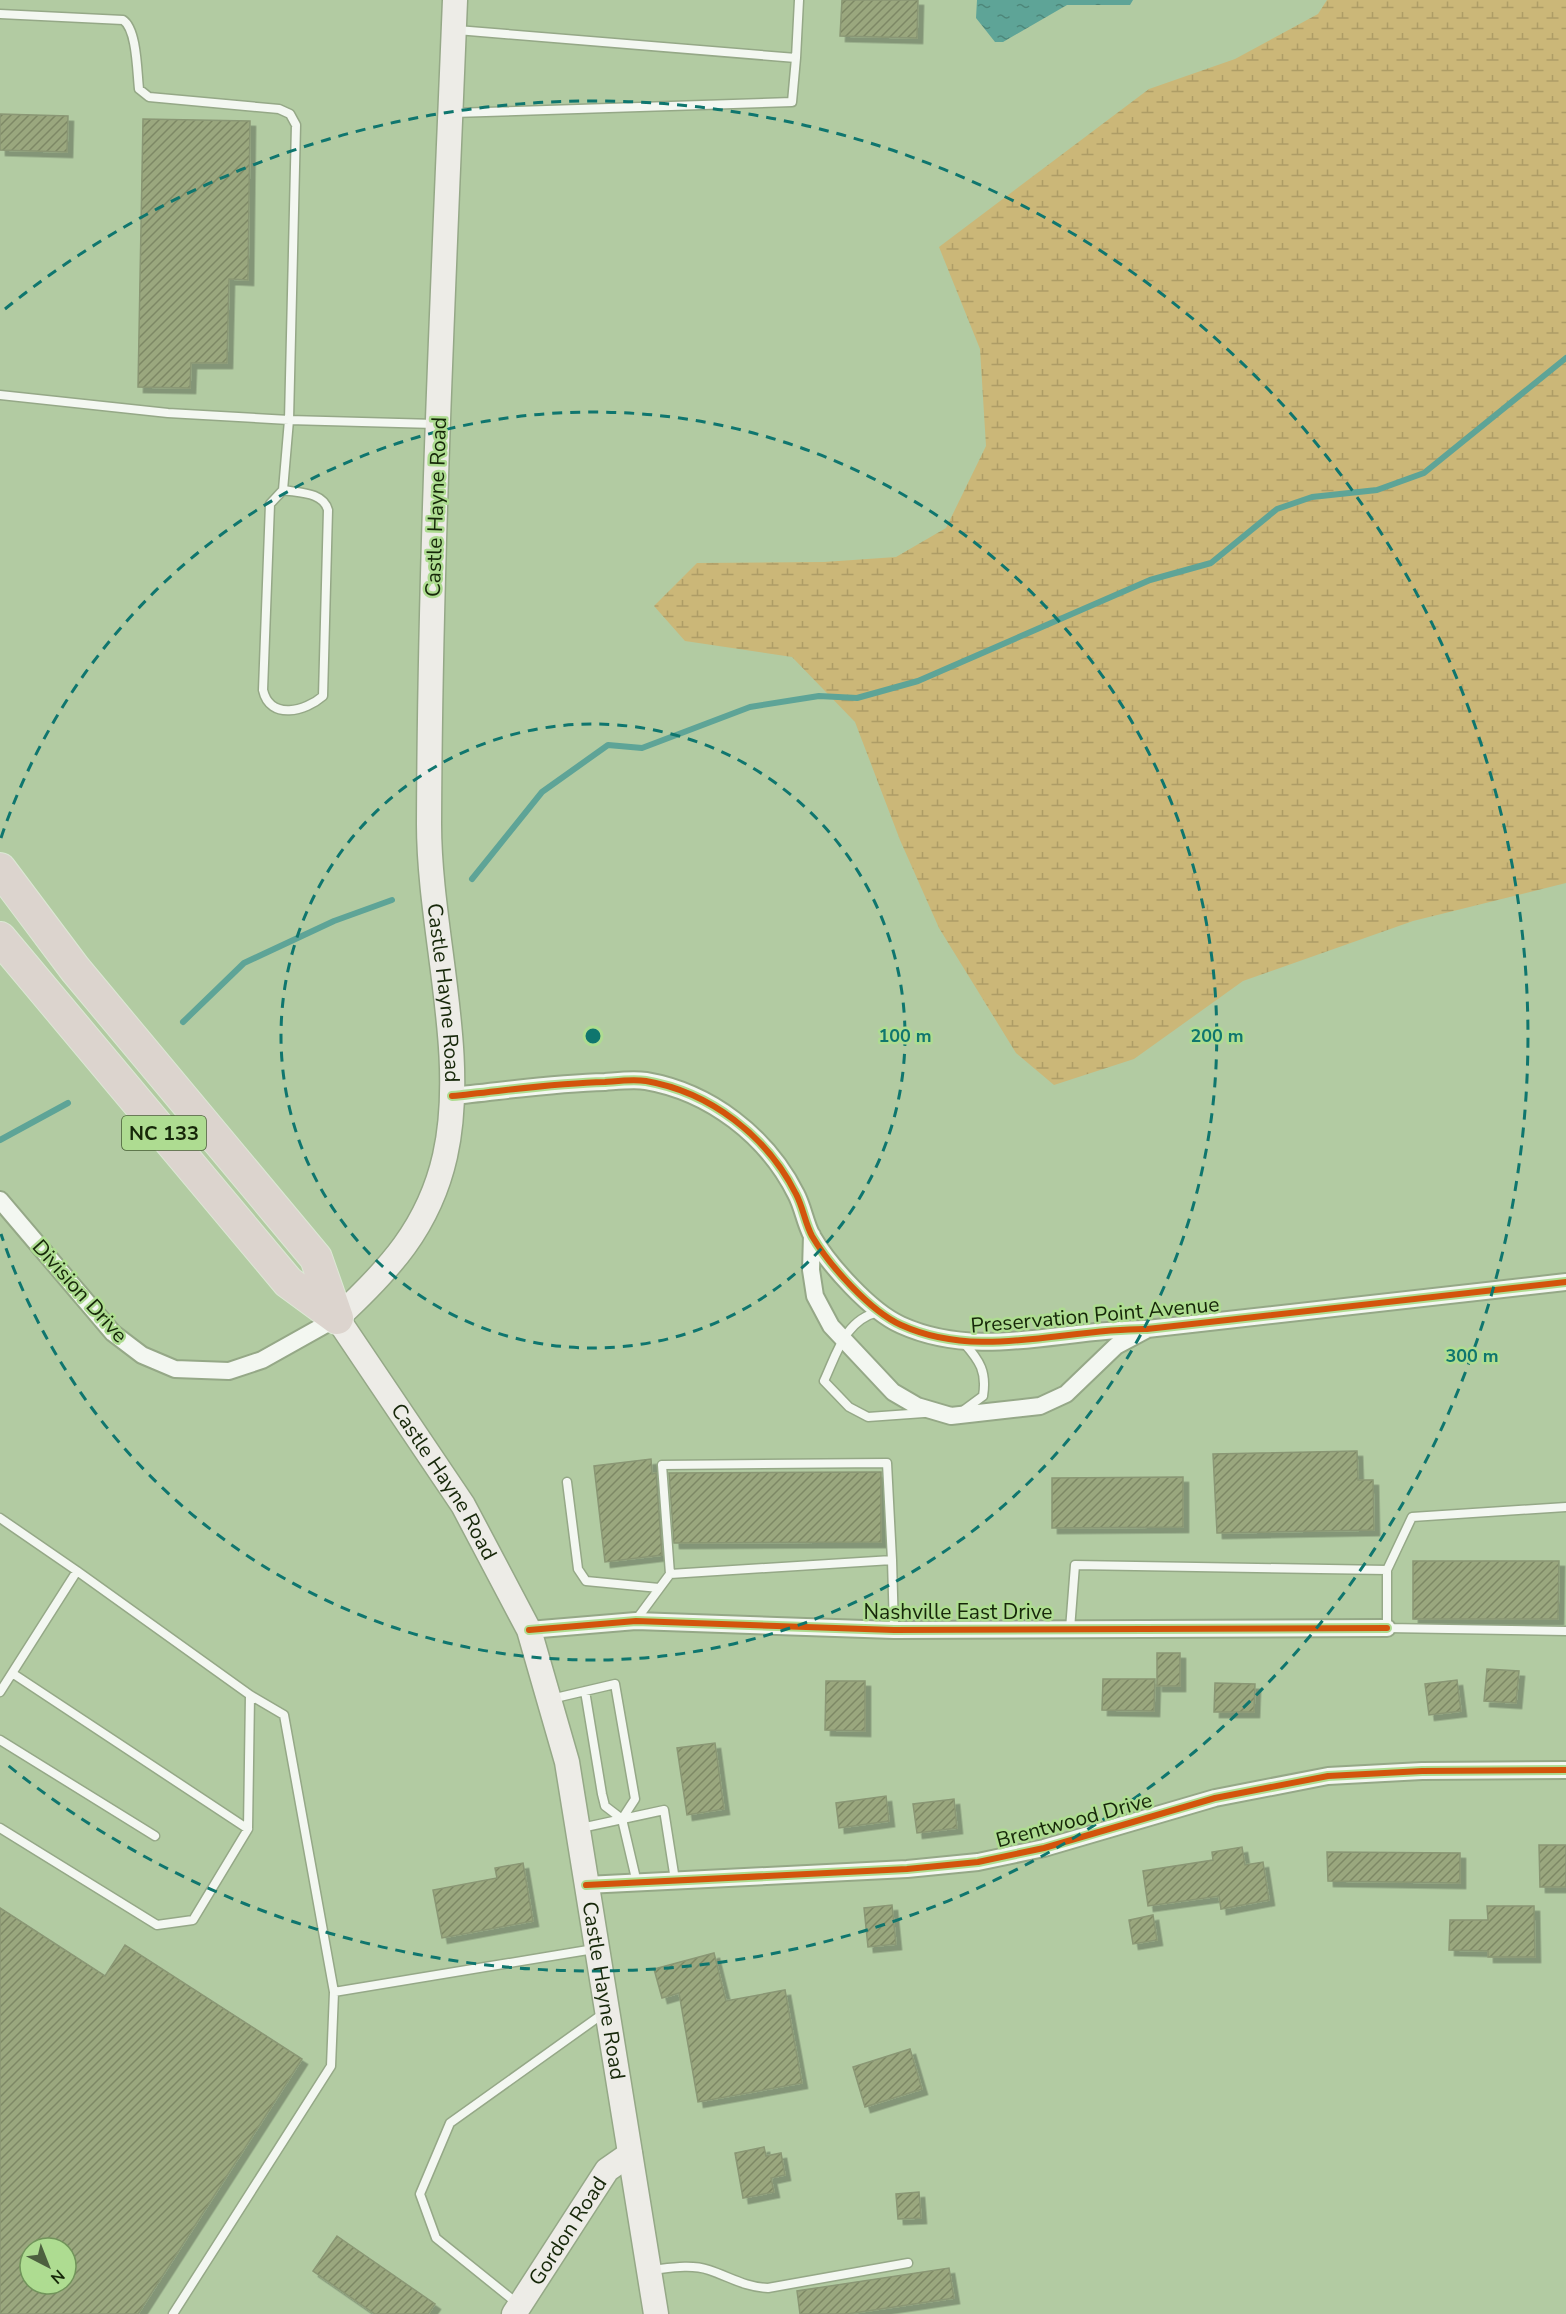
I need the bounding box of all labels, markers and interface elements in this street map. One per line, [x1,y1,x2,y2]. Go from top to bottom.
street label: Castle Hayne Road [419,417,453,597]
street label: Castle Hayne Road [420,901,466,1083]
text: 100 m [878,1024,932,1048]
text: 200 m [1190,1024,1244,1048]
centre of rings [583,1026,603,1046]
road number: NC 133 [122,1116,206,1150]
street label: Division Drive [26,1233,134,1349]
street label: Preservation Point Avenue [969,1290,1221,1340]
text: 300 m [1445,1344,1499,1368]
street label: Castle Hayne Road [384,1398,504,1565]
street label: Nashville East Drive [864,1598,1052,1626]
street label: Brentwood Drive [993,1786,1155,1854]
street label: Castle Hayne Road [576,1899,632,2082]
street label: Gordon Road [522,2171,613,2291]
north arrow [18,2236,78,2296]
text: N [46,2264,69,2289]

